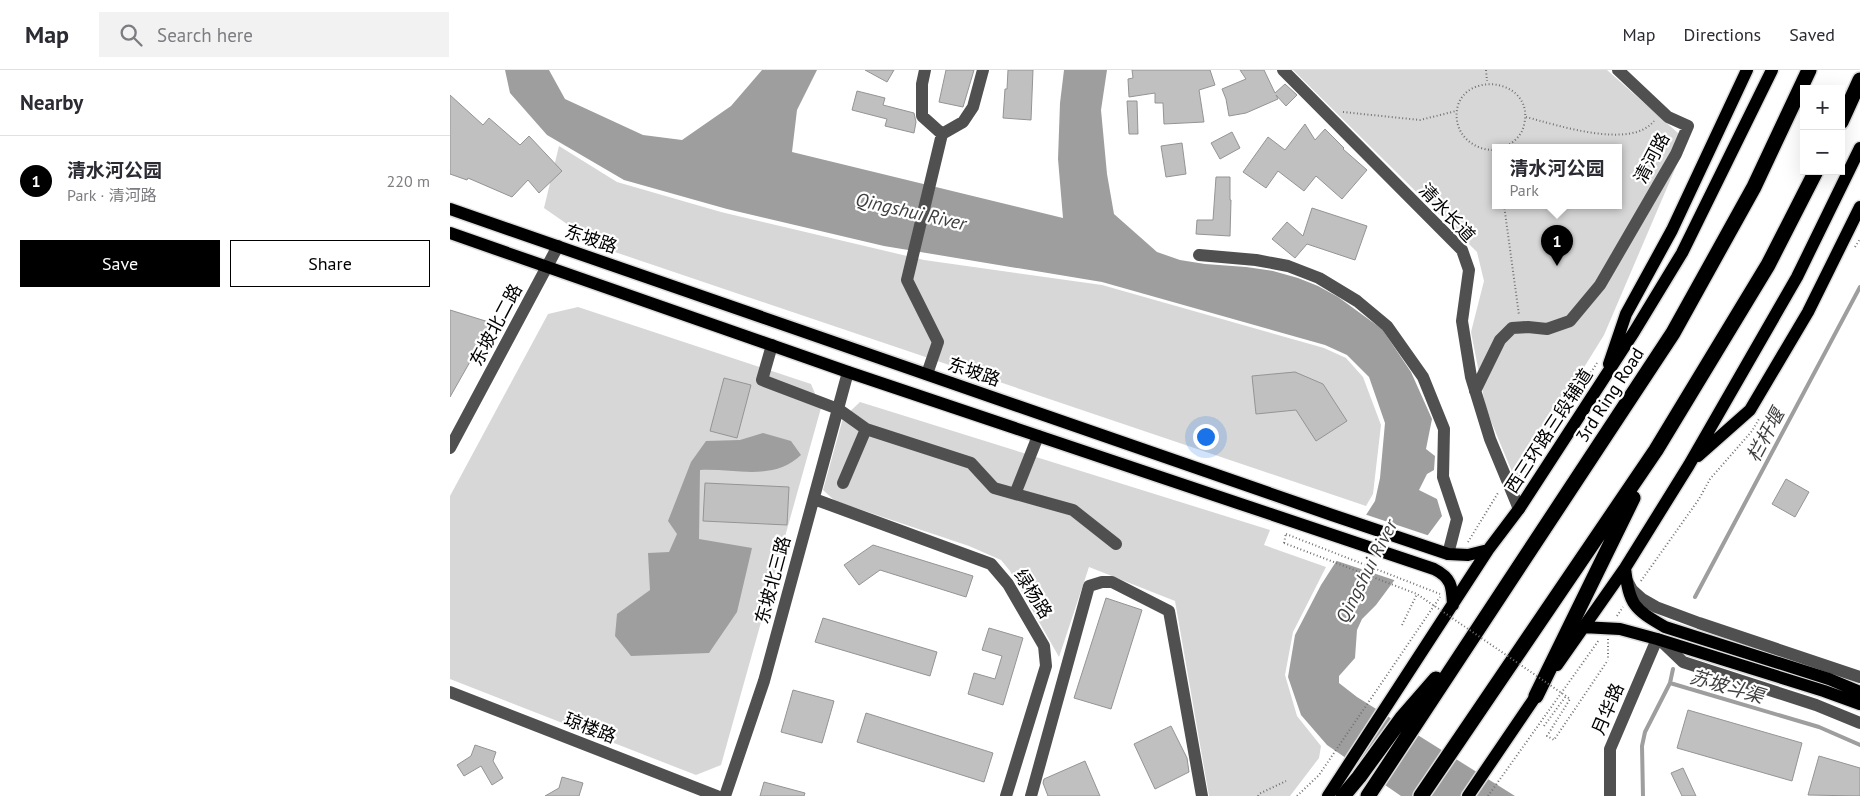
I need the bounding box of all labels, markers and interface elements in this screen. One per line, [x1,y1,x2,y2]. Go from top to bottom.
search box [99,12,449,57]
text: Map [25,19,69,50]
icon: search [117,21,145,49]
text: Search here [157,23,253,47]
text: Map [1623,23,1655,46]
text: Directions [1683,23,1761,46]
text: Saved [1789,23,1835,46]
map controls [1800,85,1845,175]
button: + [1800,85,1845,130]
text: Nearby [20,89,83,116]
street label: 清河路 [1629,129,1674,187]
button: − [1800,130,1845,175]
popup [1492,144,1622,209]
text: 清水河公园 [1509,156,1605,180]
text: 清水河公园 [67,158,162,182]
text: 1 [31,171,41,191]
text: 220 m [387,171,430,191]
street label: 清水长道 [1414,178,1480,247]
text: Park [1509,180,1539,200]
text: Park · 清河路 [67,185,157,205]
water label: Qingshui River [853,187,970,236]
street label: 东坡路 [562,219,620,258]
pin: 1 [1541,225,1573,266]
button: Save [20,240,220,287]
button: Share [230,240,430,287]
street label: 东坡北二路 [464,280,527,370]
street label: 3rd Ring Road [1570,343,1649,446]
street label: 东坡路 [945,352,1003,391]
street label: 西三环路三段辅道 [1500,364,1597,497]
water label: 栏杆堰 [1741,402,1790,466]
your location [1193,424,1219,450]
water label: Qingshui River [1330,514,1403,627]
street label: 东坡北三路 [750,533,795,626]
street label: 绿杨路 [1009,565,1057,623]
water label: 苏坡斗渠 [1687,664,1770,709]
street label: 月华路 [1586,679,1629,738]
street label: 琼楼路 [561,707,620,748]

